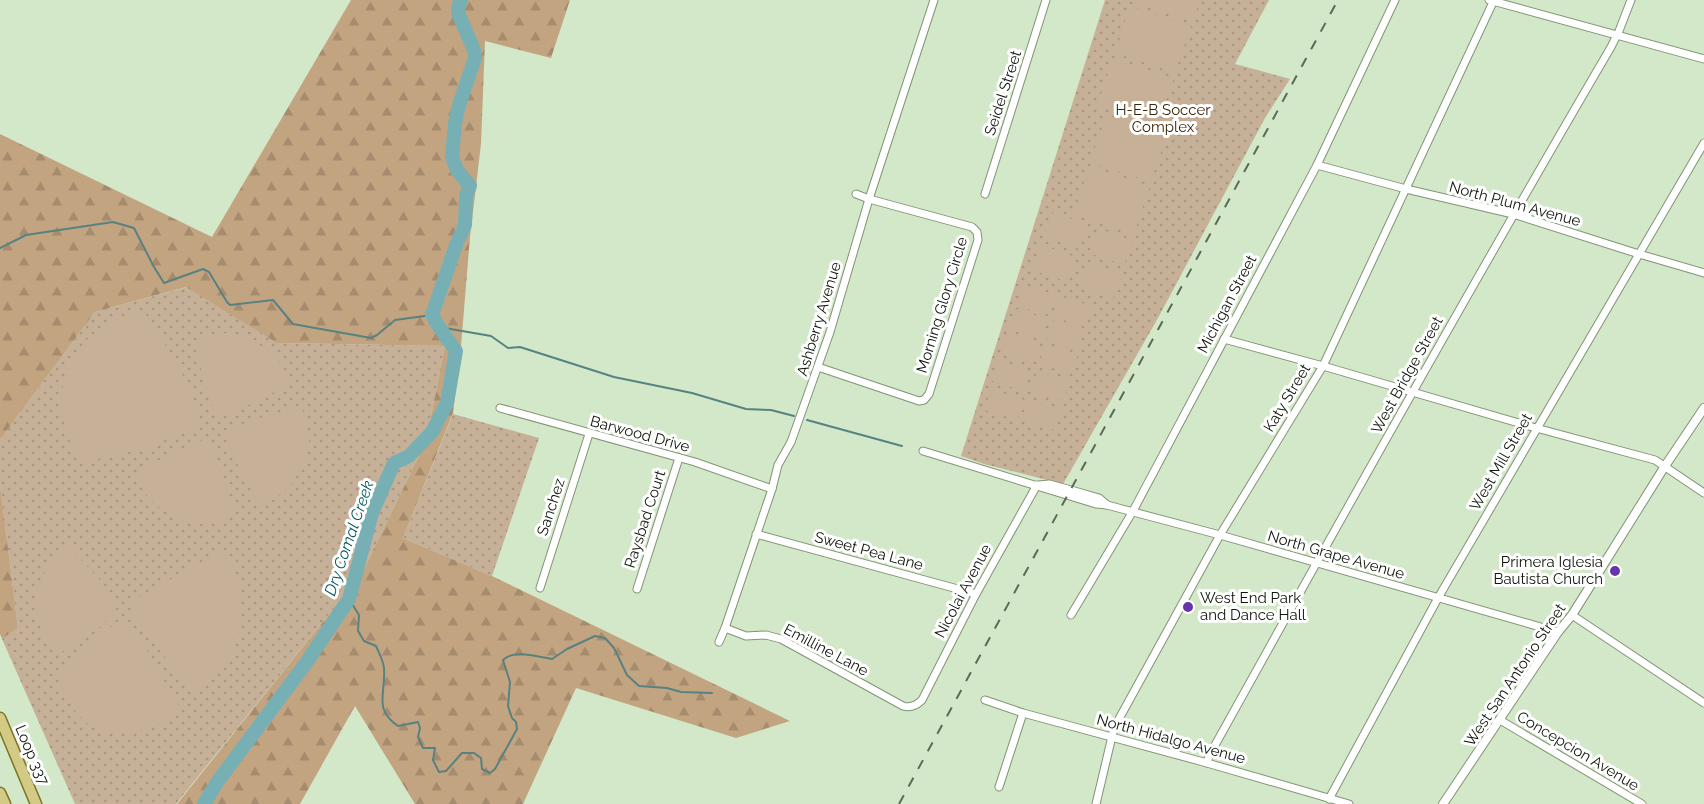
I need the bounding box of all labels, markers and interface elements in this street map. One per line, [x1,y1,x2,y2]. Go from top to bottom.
street label: Seidel Street [981,48,1025,138]
park label: H-E-B Soccer Complex [1115,101,1211,136]
street label: North Plum Avenue [1447,178,1583,230]
street label: Morning Glory Circle [913,235,971,375]
street label: Michigan Street [1194,252,1260,356]
street label: Ashberry Avenue [793,260,845,378]
street label: West Bridge Street [1367,313,1447,437]
street label: Katy Street [1260,361,1314,435]
street label: West Mill Street [1466,410,1536,514]
street label: Barwood Drive [588,412,692,456]
street label: Raysbad Court [621,468,669,570]
street label: Sanchez [533,476,569,538]
water label: Dry Comal Creek [320,478,378,598]
street label: North Grape Avenue [1266,527,1407,583]
street label: Sweet Pea Lane [813,528,925,574]
street label: Nicolai Avenue [931,541,995,641]
place label: Primera Iglesia Bautista Church [1493,553,1603,588]
marker: Primera Iglesia Bautista Church [1608,564,1622,578]
place label: West End Park and Dance Hall [1200,589,1307,624]
marker: West End Park and Dance Hall [1181,600,1195,614]
street label: West San Antonio Street [1461,600,1569,750]
street label: Emilline Lane [781,620,872,680]
street label: Concepcion Avenue [1514,707,1643,795]
street label: North Hidalgo Avenue [1095,710,1248,768]
street label: Loop 337 [11,722,53,788]

